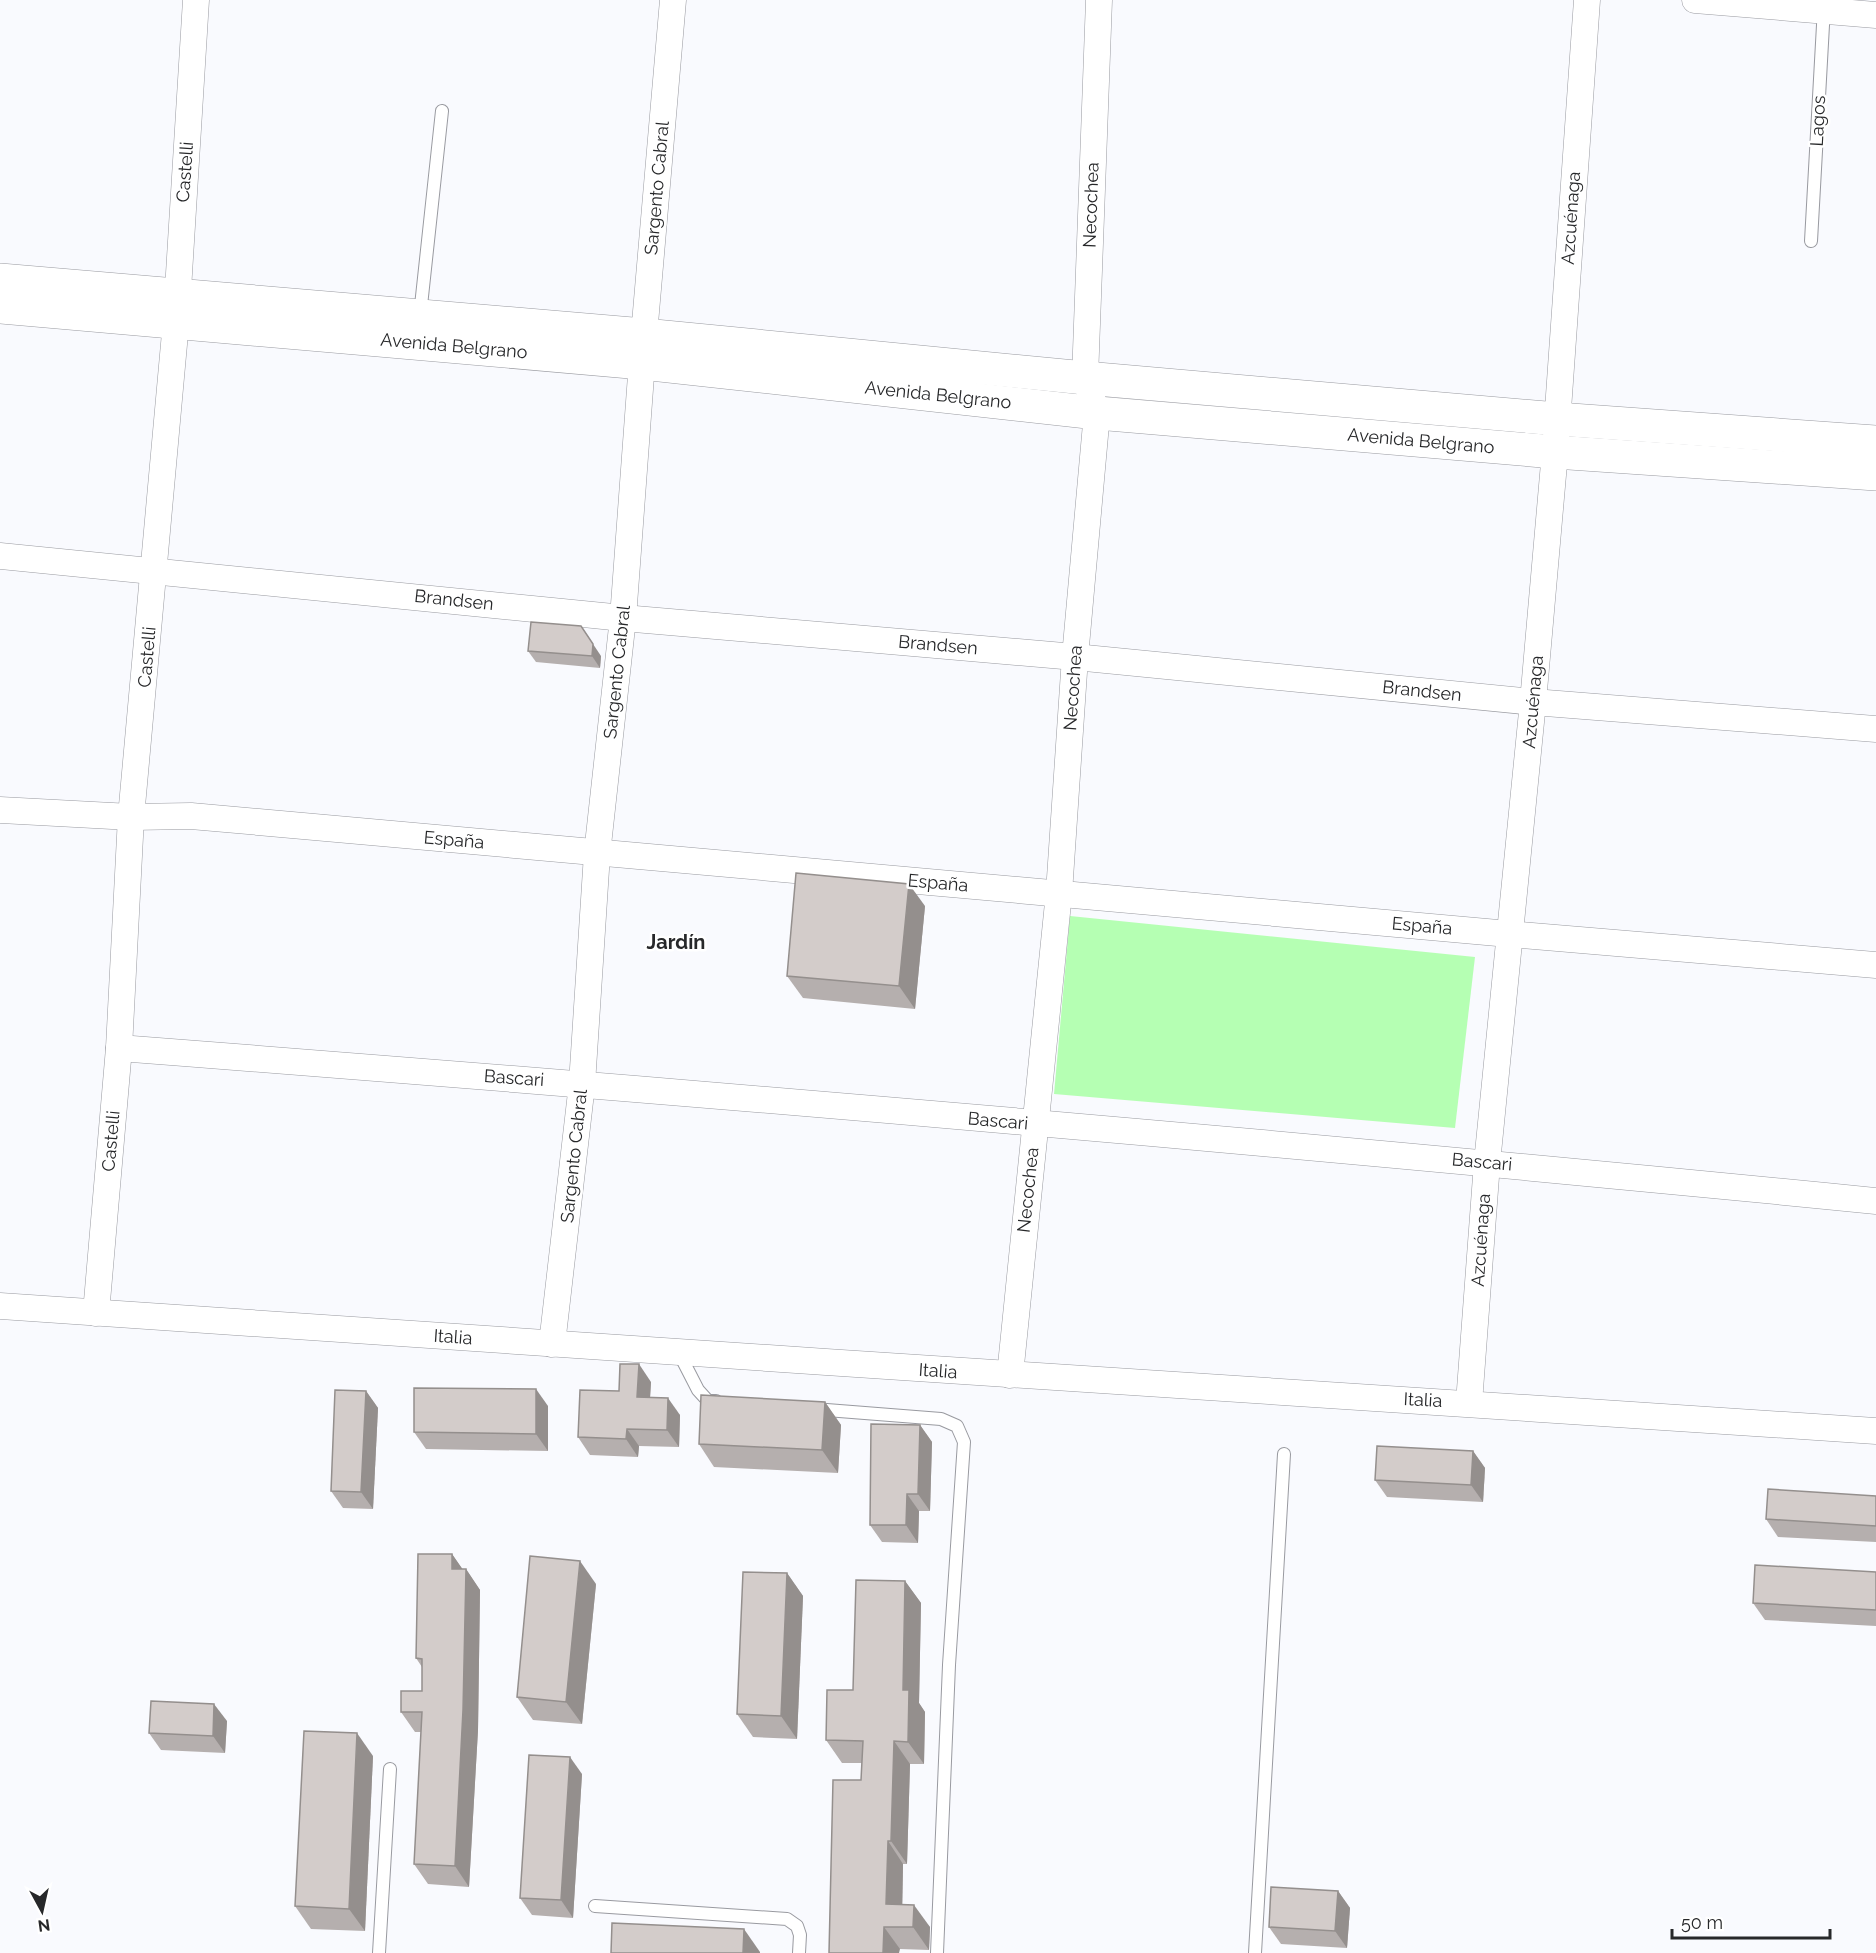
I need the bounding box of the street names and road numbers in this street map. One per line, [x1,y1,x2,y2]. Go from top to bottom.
street label: Lagos [1806,95,1829,147]
street label: Sargento Cabral [640,120,673,256]
street label: Castelli [172,141,197,203]
street label: Necochea [1079,162,1102,248]
street label: Azcuénaga [1557,171,1584,265]
street label: Avenida Belgrano [380,329,529,362]
street label: Avenida Belgrano [864,376,1013,413]
street label: Avenida Belgrano [1347,424,1496,457]
street label: Brandsen [413,585,495,614]
street label: Sargento Cabral [599,604,634,740]
street label: Castelli [133,626,160,688]
street label: Brandsen [898,631,979,658]
street label: Necochea [1059,645,1086,731]
street label: Azcuénaga [1518,655,1547,749]
street label: Brandsen [1381,676,1463,705]
street label: España [423,826,485,853]
street label: España [907,869,969,896]
street label: España [1391,912,1453,939]
street label: Bascari [483,1065,545,1090]
street label: Sargento Cabral [556,1088,591,1224]
street label: Bascari [967,1107,1029,1134]
street label: Castelli [97,1110,124,1172]
street label: Necochea [1013,1146,1042,1234]
street label: Bascari [1451,1148,1513,1175]
street label: Azcuénaga [1467,1193,1494,1287]
street label: Italia [433,1325,473,1348]
street label: Italia [918,1359,958,1382]
street label: Italia [1403,1388,1443,1411]

